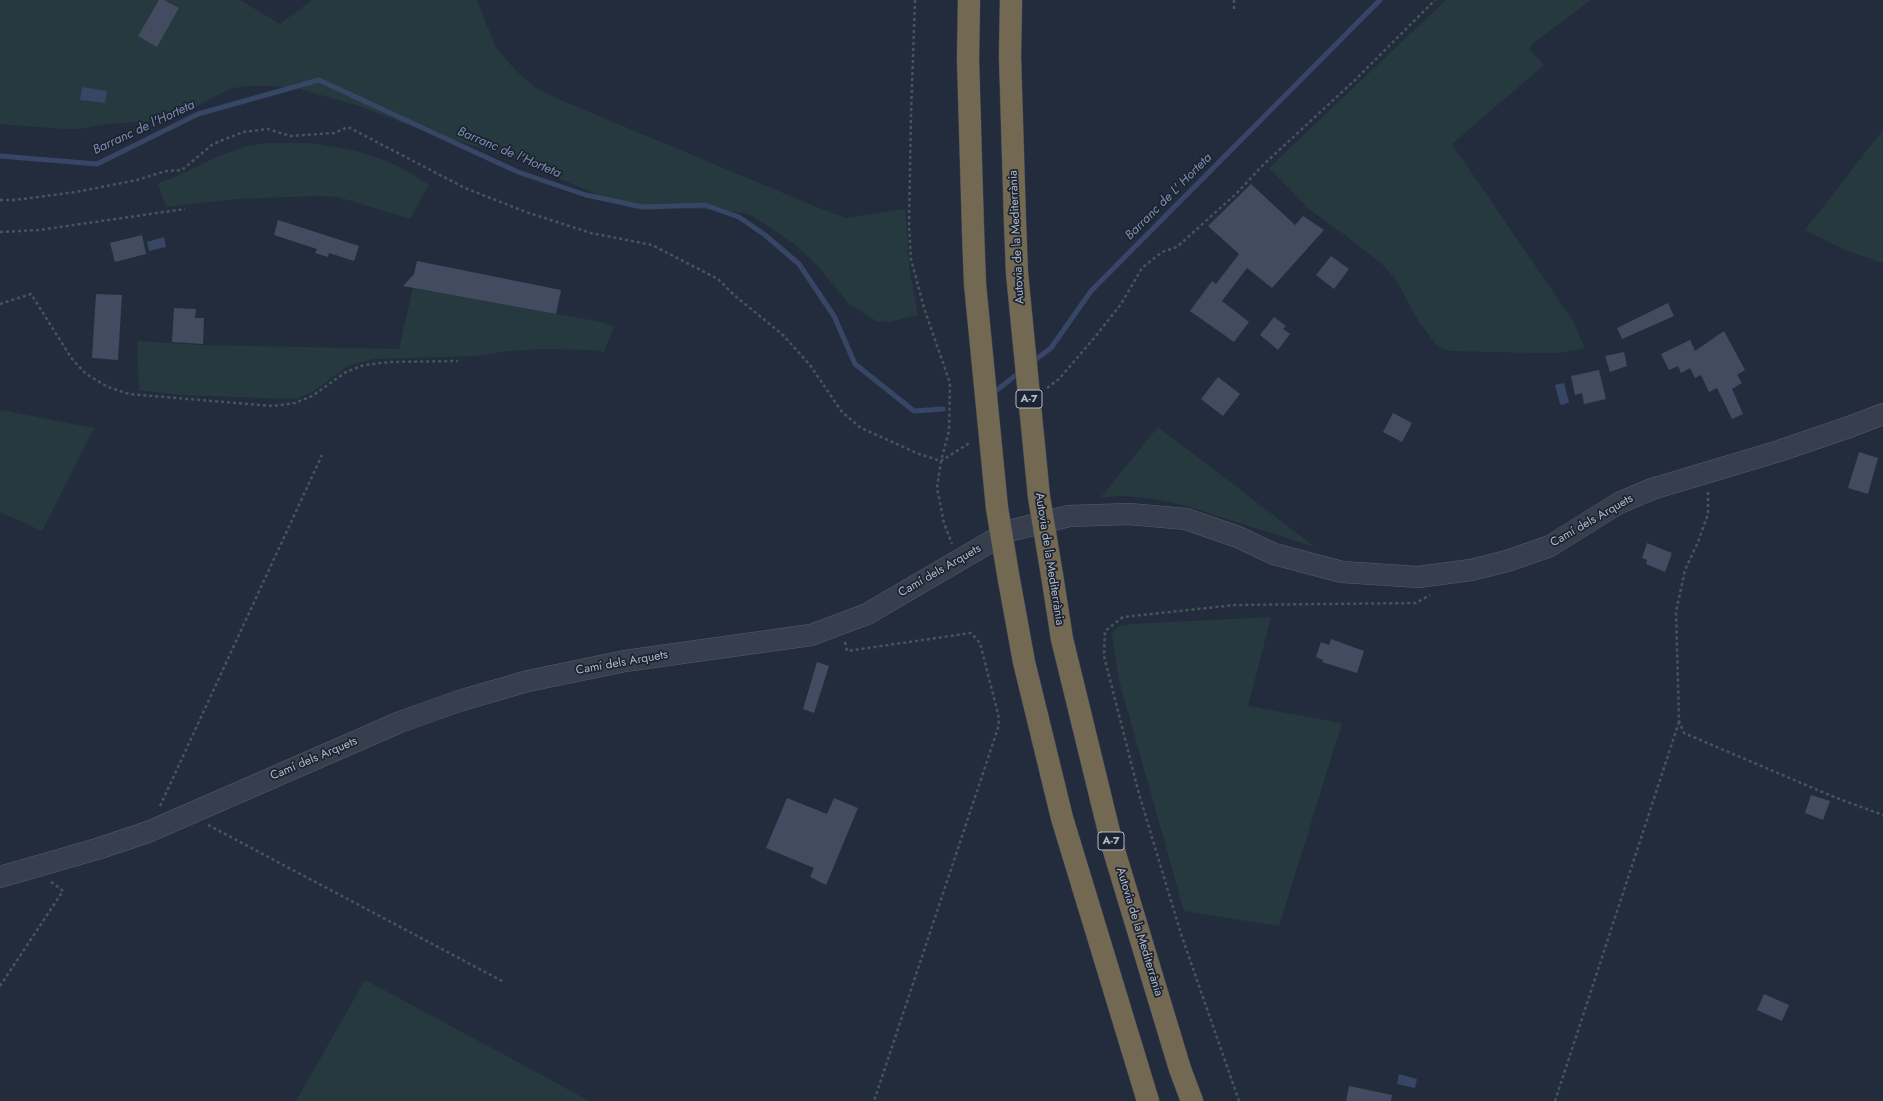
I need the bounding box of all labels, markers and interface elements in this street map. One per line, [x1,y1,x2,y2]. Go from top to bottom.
water label: Barranc de l'Horteta [91,98,197,158]
water label: Barranc de l'Horteta [455,124,563,182]
water label: Barranc de L' Horteta [1122,150,1216,244]
street label: Autovia de la Mediterrània [1006,170,1028,304]
road number: A-7 [1016,390,1042,408]
street label: Camí dels Arquets [1548,491,1636,551]
street label: Autovia de la Mediterrània [1031,492,1067,626]
street label: Camí dels Arquets [896,541,984,601]
street label: Camí dels Arquets [575,648,669,678]
street label: Camí dels Arquets [268,734,360,784]
road number: A-7 [1098,832,1124,850]
street label: Autovia de la Mediterrània [1113,866,1165,998]

